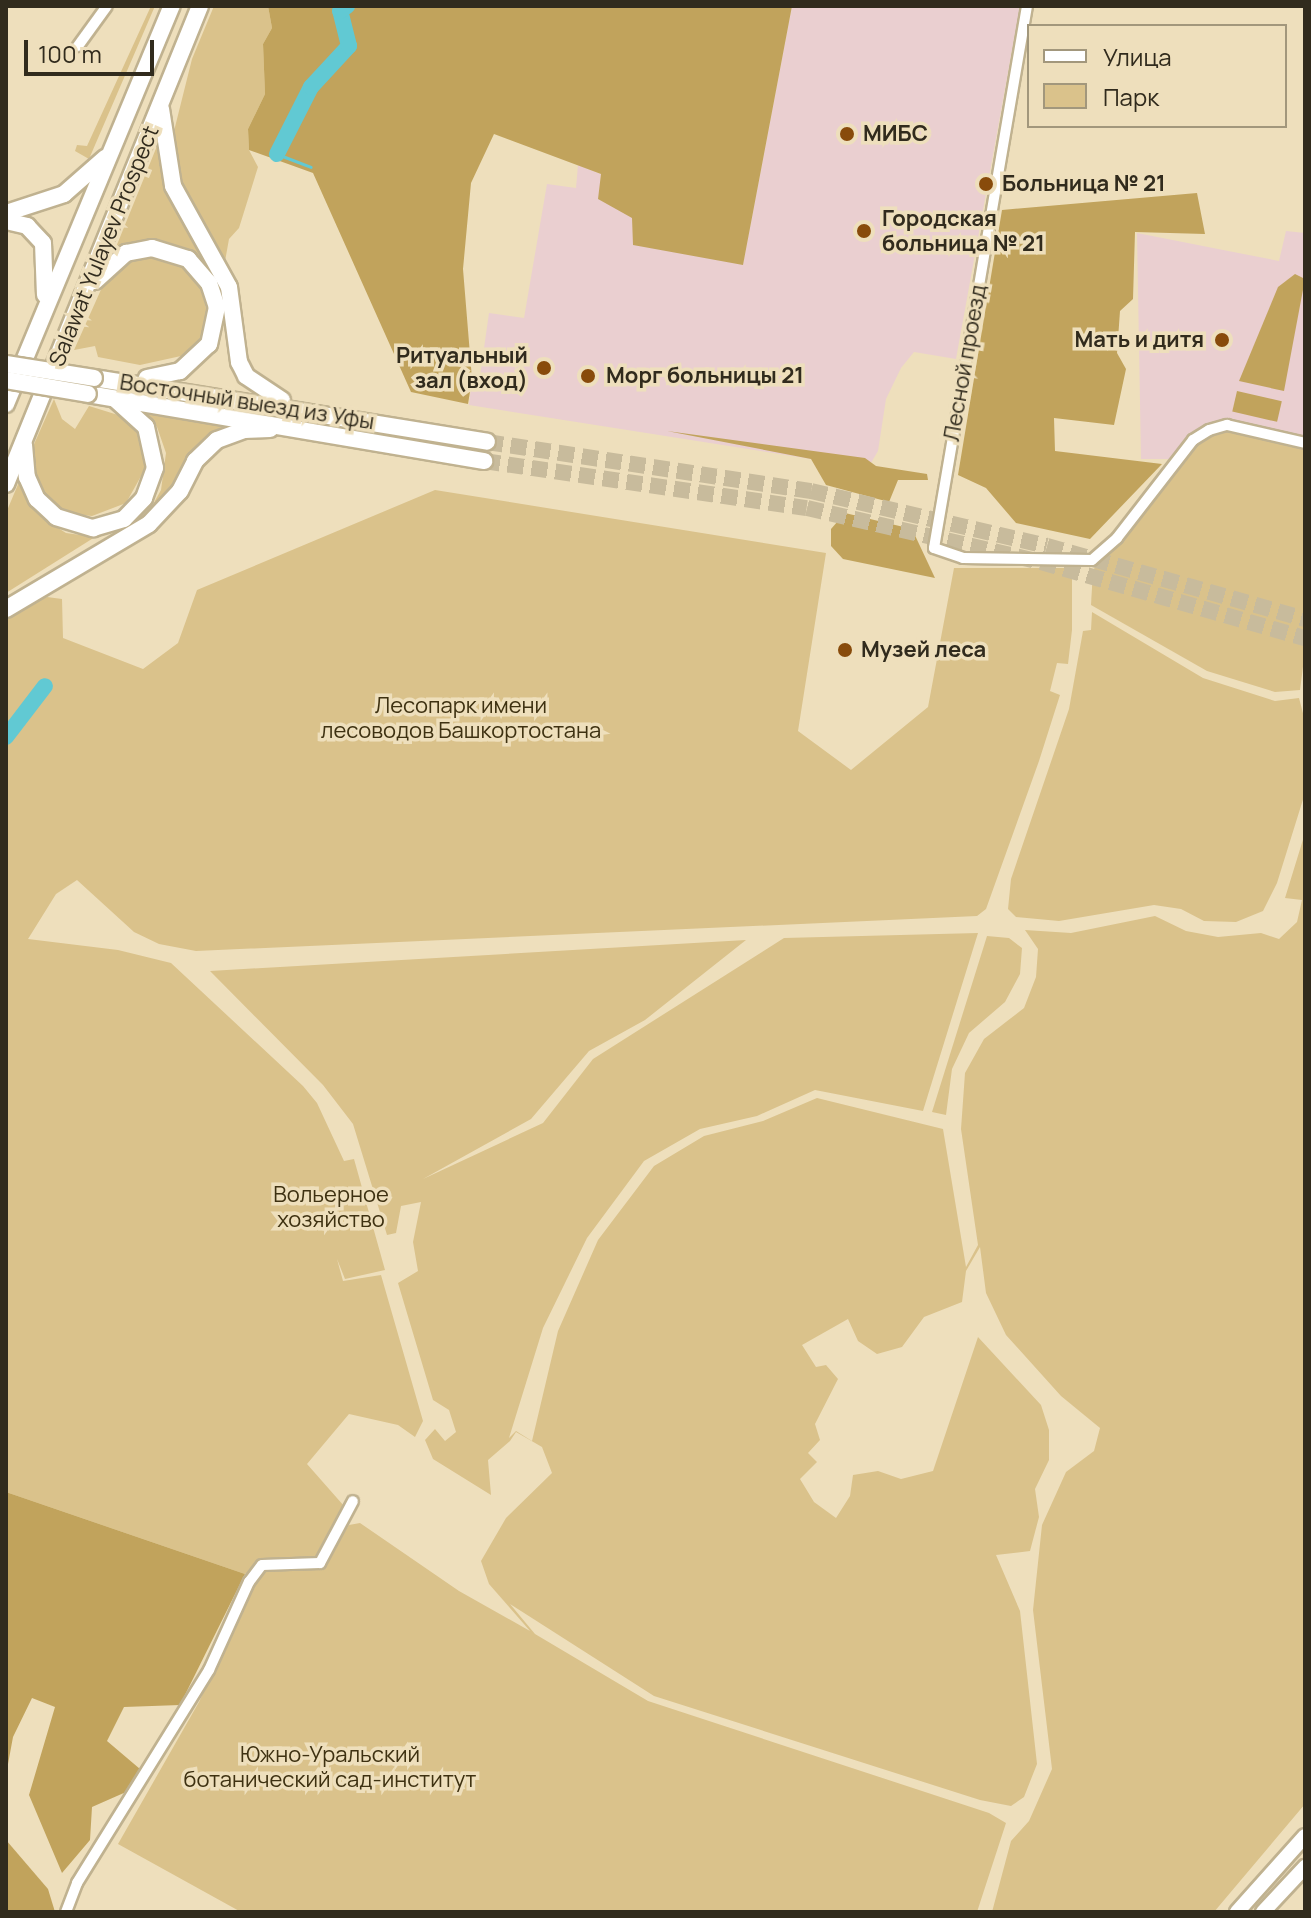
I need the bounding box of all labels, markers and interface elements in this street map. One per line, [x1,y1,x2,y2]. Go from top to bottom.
scale bar [28,24,158,74]
legend [1027,24,1287,128]
text: 100 m [38,37,102,70]
text: Улица [1103,40,1172,73]
text: Парк [1103,80,1159,113]
place label: МИБС [863,121,928,147]
street label: Salawat Yulayev Prospect [44,122,164,370]
marker: МИБС [838,125,856,143]
place label: Больница № 21 [1002,171,1166,197]
marker: Больница № 21 [977,175,995,193]
place label: Городская больница № 21 [882,205,1045,256]
marker: Городская больница № 21 [853,220,875,242]
street label: Лесной проезд [938,283,992,443]
place label: Мать и дитя [1075,327,1204,353]
marker: Мать и дитя [1211,329,1233,351]
place label: Ритуальный зал (вход) [396,342,528,394]
marker: Ритуальный зал (вход) [535,359,553,377]
place label: Морг больницы 21 [606,363,804,389]
marker: Морг больницы 21 [577,365,599,387]
street label: Восточный выезд из Уфы [118,369,376,435]
place label: Музей леса [861,637,986,663]
marker: Музей леса [836,641,854,659]
park label: Лесопарк имени лесоводов Башкортостана [321,692,601,744]
park label: Вольерное хозяйство [273,1181,389,1232]
park label: Южно-Уральский ботанический сад-институт [184,1741,476,1792]

